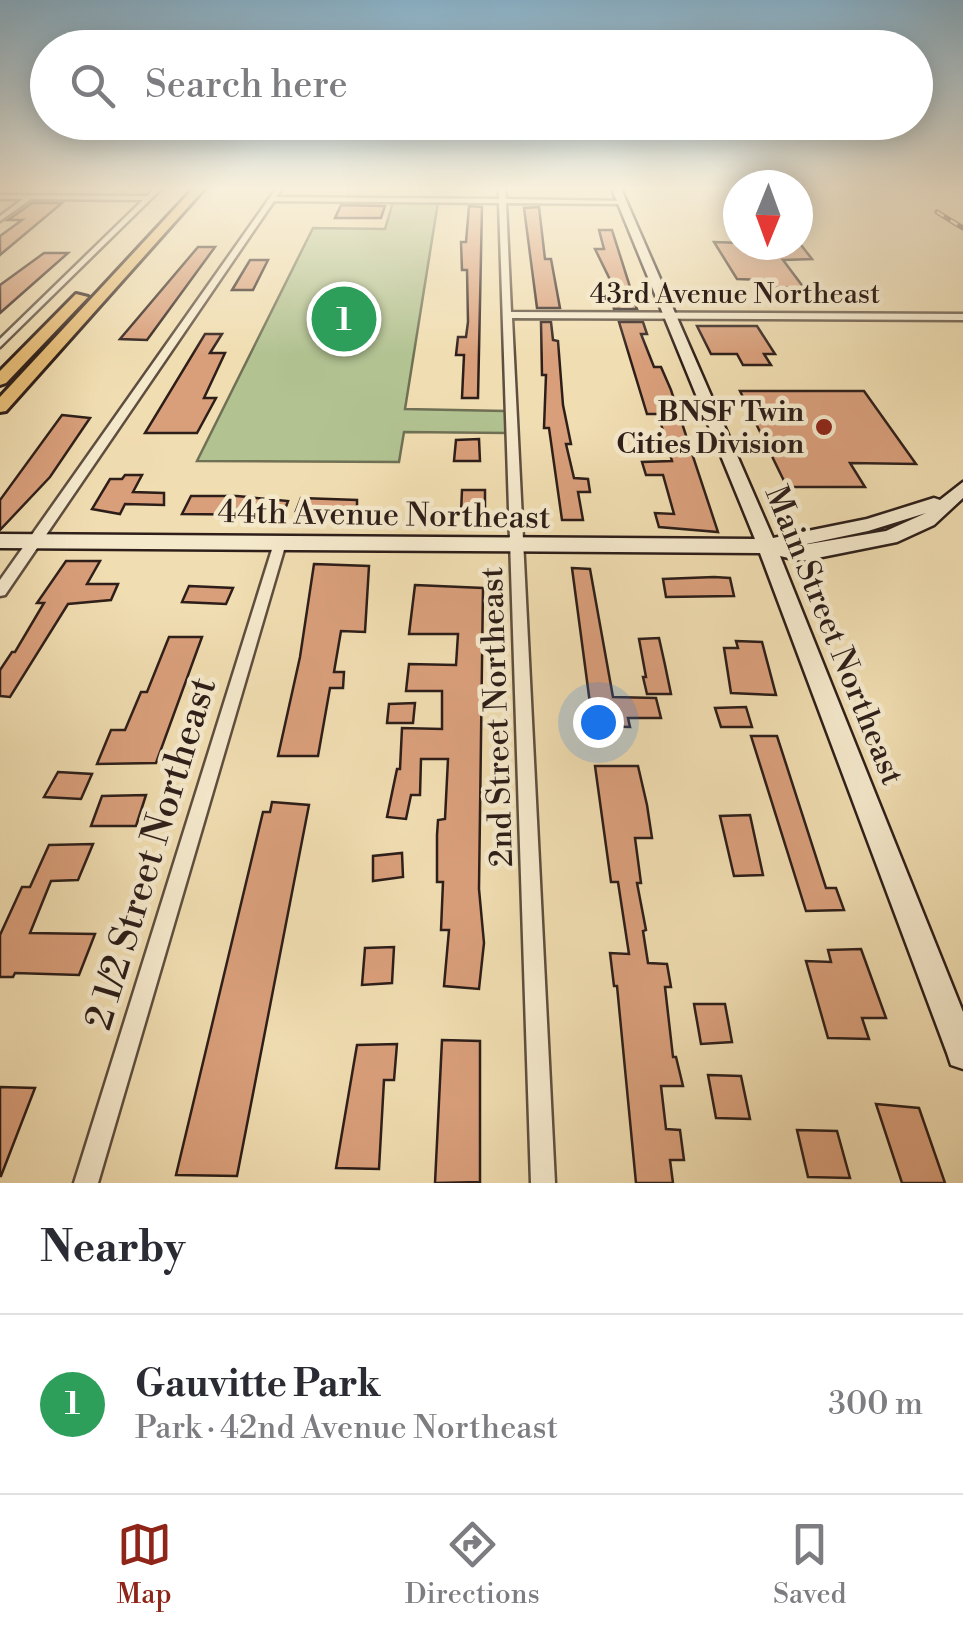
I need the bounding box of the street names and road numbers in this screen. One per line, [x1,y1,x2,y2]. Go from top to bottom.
street label: 43rd Avenue Northeast [590,277,880,312]
street label: Main Street Northeast [756,480,912,791]
street label: 44th Avenue Northeast [217,492,551,538]
street label: 2nd Street Northeast [472,566,522,868]
street label: 2 1/2 Street Northeast [76,672,227,1035]

